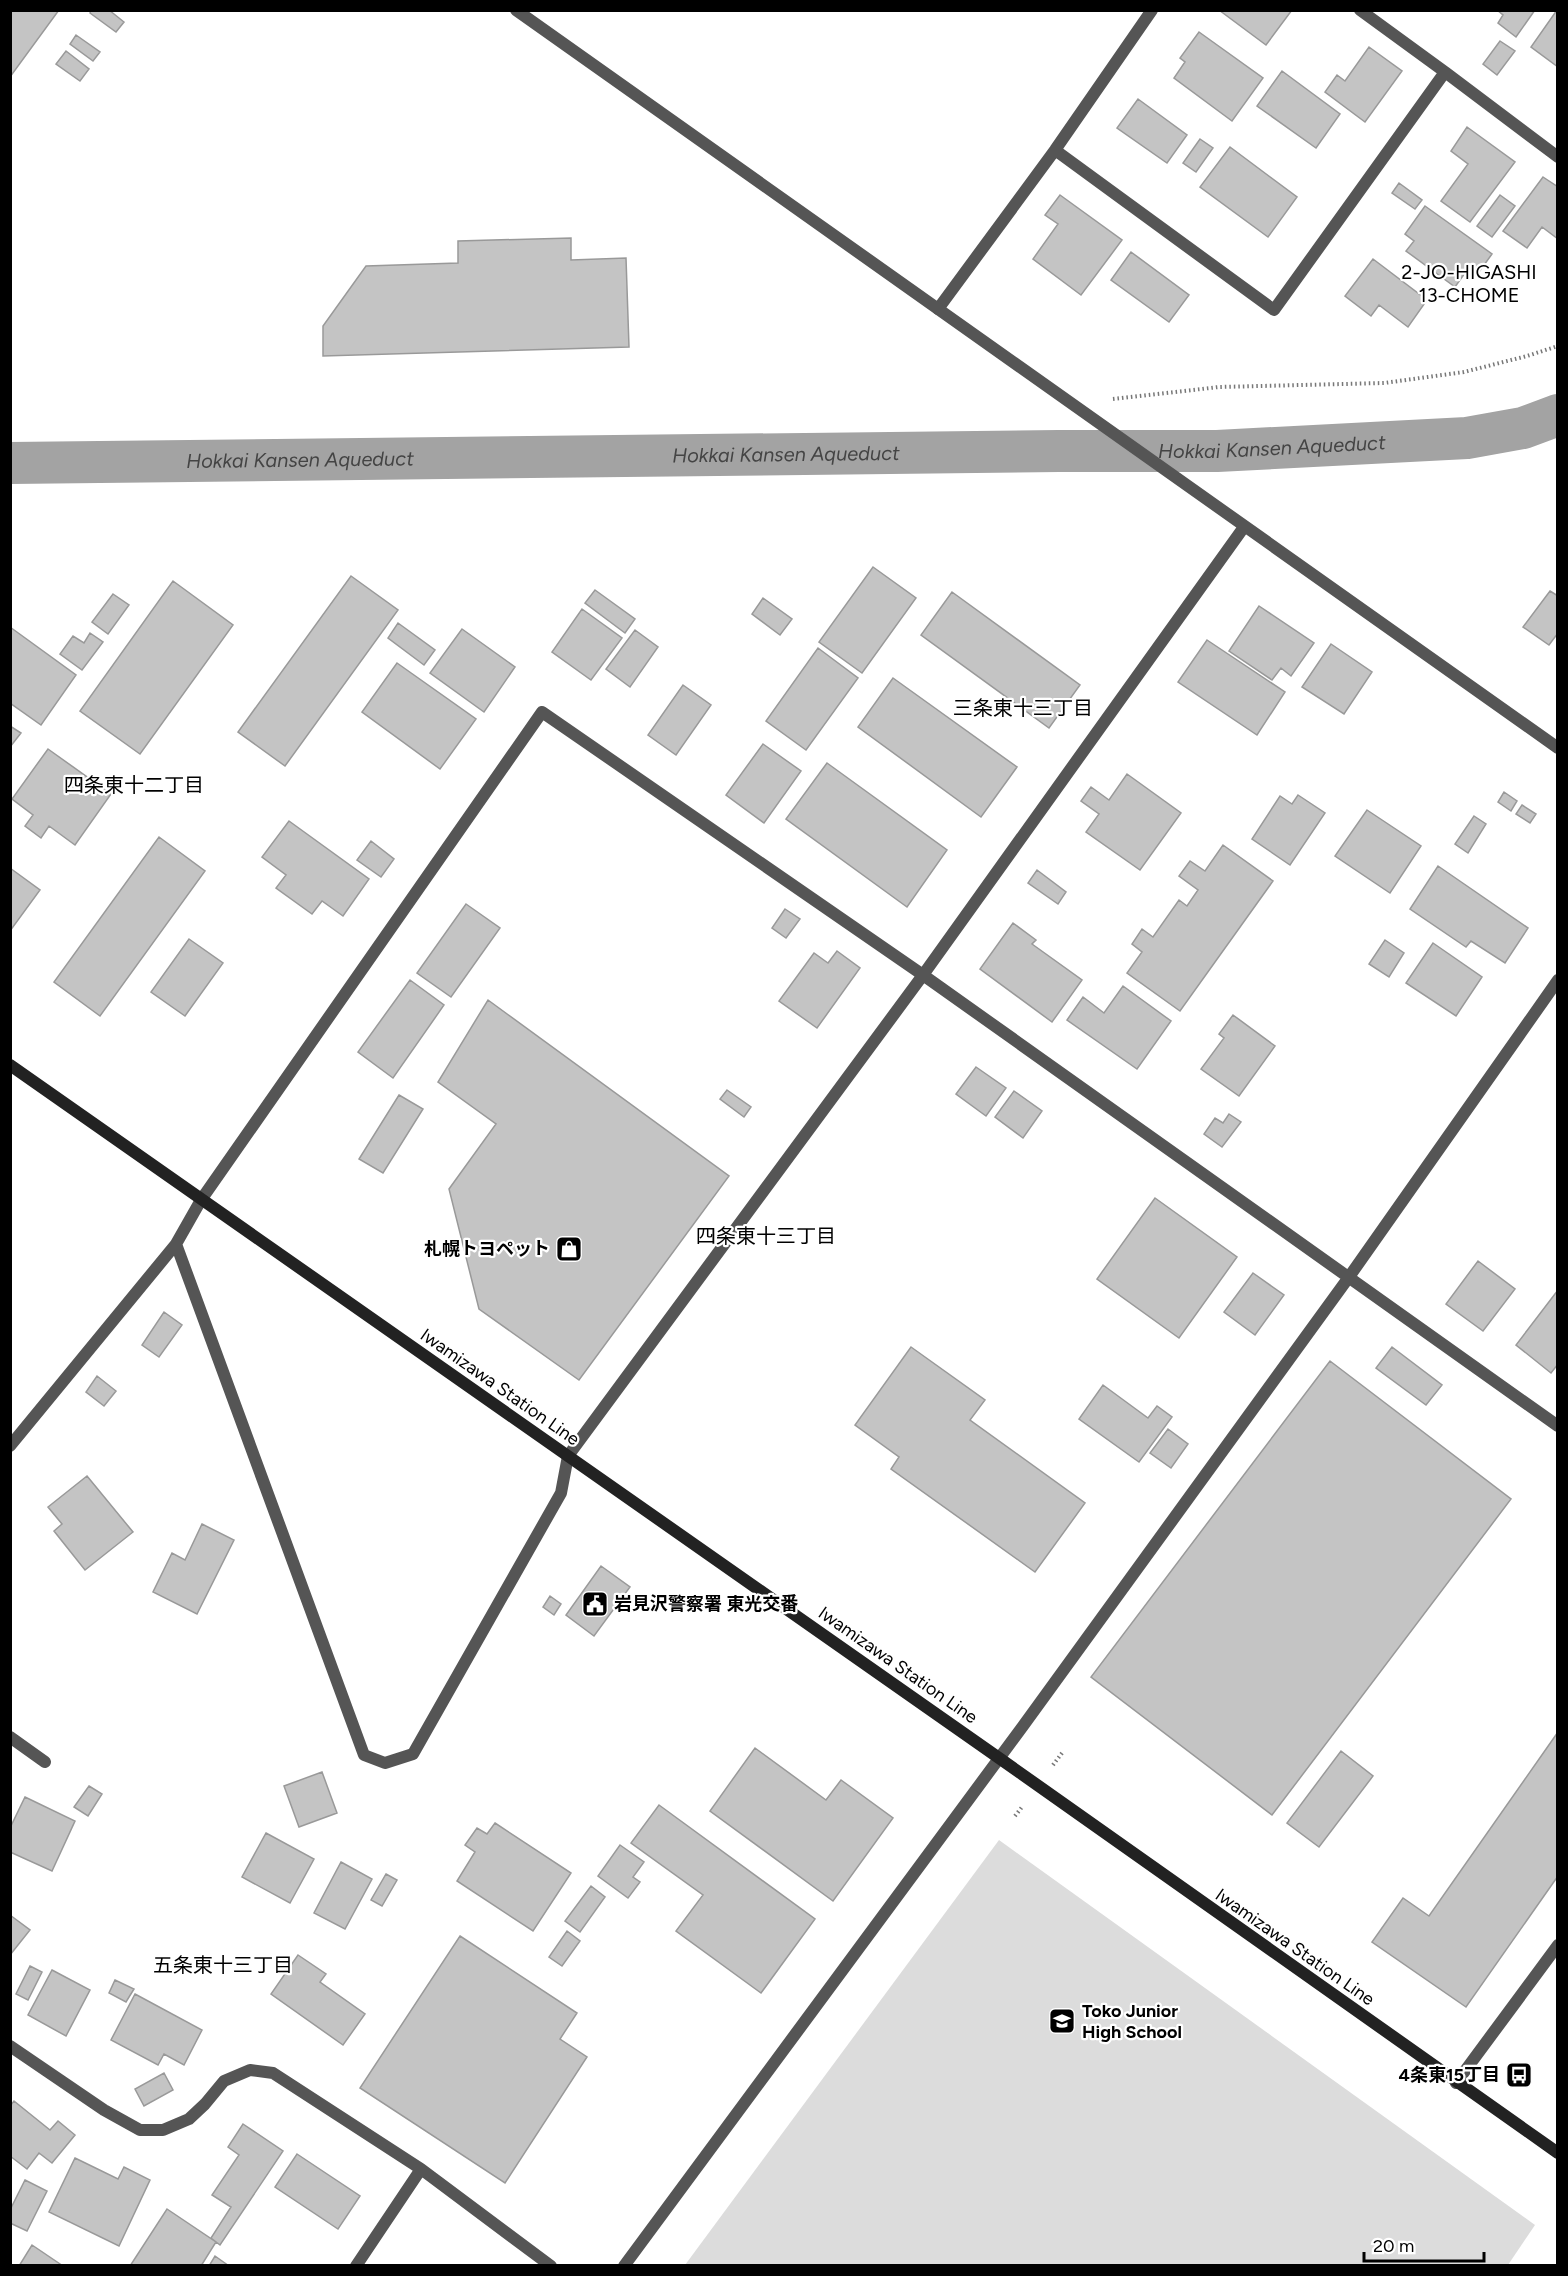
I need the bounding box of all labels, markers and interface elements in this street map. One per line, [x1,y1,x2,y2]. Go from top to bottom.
district label: 2-JO-HIGASHI 13-CHOME [1401,260,1537,307]
water label: Hokkai Kansen Aqueduct [1158,430,1386,463]
water label: Hokkai Kansen Aqueduct [672,441,900,467]
water label: Hokkai Kansen Aqueduct [186,446,414,473]
district label: 三条東十三丁目 [953,696,1093,720]
district label: 四条東十二丁目 [64,773,204,797]
district label: 四条東十三丁目 [696,1224,836,1248]
shop icon: 札幌トヨペット [554,1234,584,1264]
place label: 札幌トヨペット [424,1238,550,1260]
street label: Iwamizawa Station Line [416,1324,584,1450]
public building icon: 岩見沢警察署 東光交番 [580,1589,610,1619]
place label: 岩見沢警察署 東光交番 [614,1593,798,1615]
street label: Iwamizawa Station Line [814,1602,982,1728]
street label: Iwamizawa Station Line [1211,1884,1379,2010]
district label: 五条東十三丁目 [153,1953,293,1977]
place label: Toko Junior High School [1082,2000,1182,2043]
school or university icon: Toko Junior High School [1047,2006,1077,2036]
bus stop icon: 4条東15丁目 [1504,2060,1534,2090]
place label: 4条東15丁目 [1399,2064,1500,2086]
scale bar [1364,2225,1484,2263]
text: 20 m [1373,2235,1414,2257]

